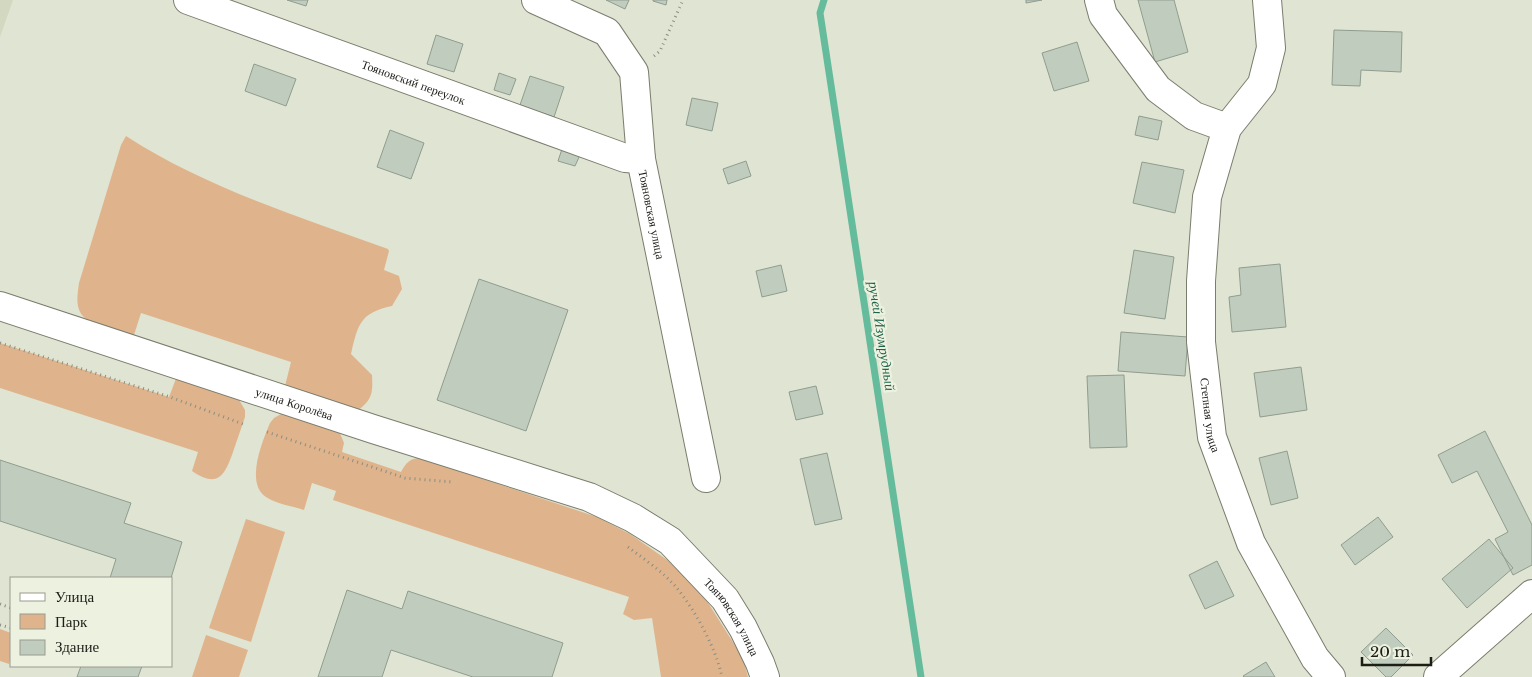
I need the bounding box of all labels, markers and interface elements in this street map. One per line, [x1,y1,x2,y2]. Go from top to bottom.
street label: Тояновский переулок [360,56,468,107]
street label: Тояновская улица [636,168,669,261]
water label: ручей Изумрудный [864,279,900,392]
street label: Степная улица [1198,377,1225,455]
street label: улица Королёва [254,383,336,423]
street label: Тояновская улица [701,574,763,659]
legend [10,577,172,667]
text: Улица [55,587,94,606]
text: Парк [55,612,88,631]
scale bar [1362,634,1431,666]
text: Здание [55,637,99,656]
text: 20 m [1370,642,1410,661]

